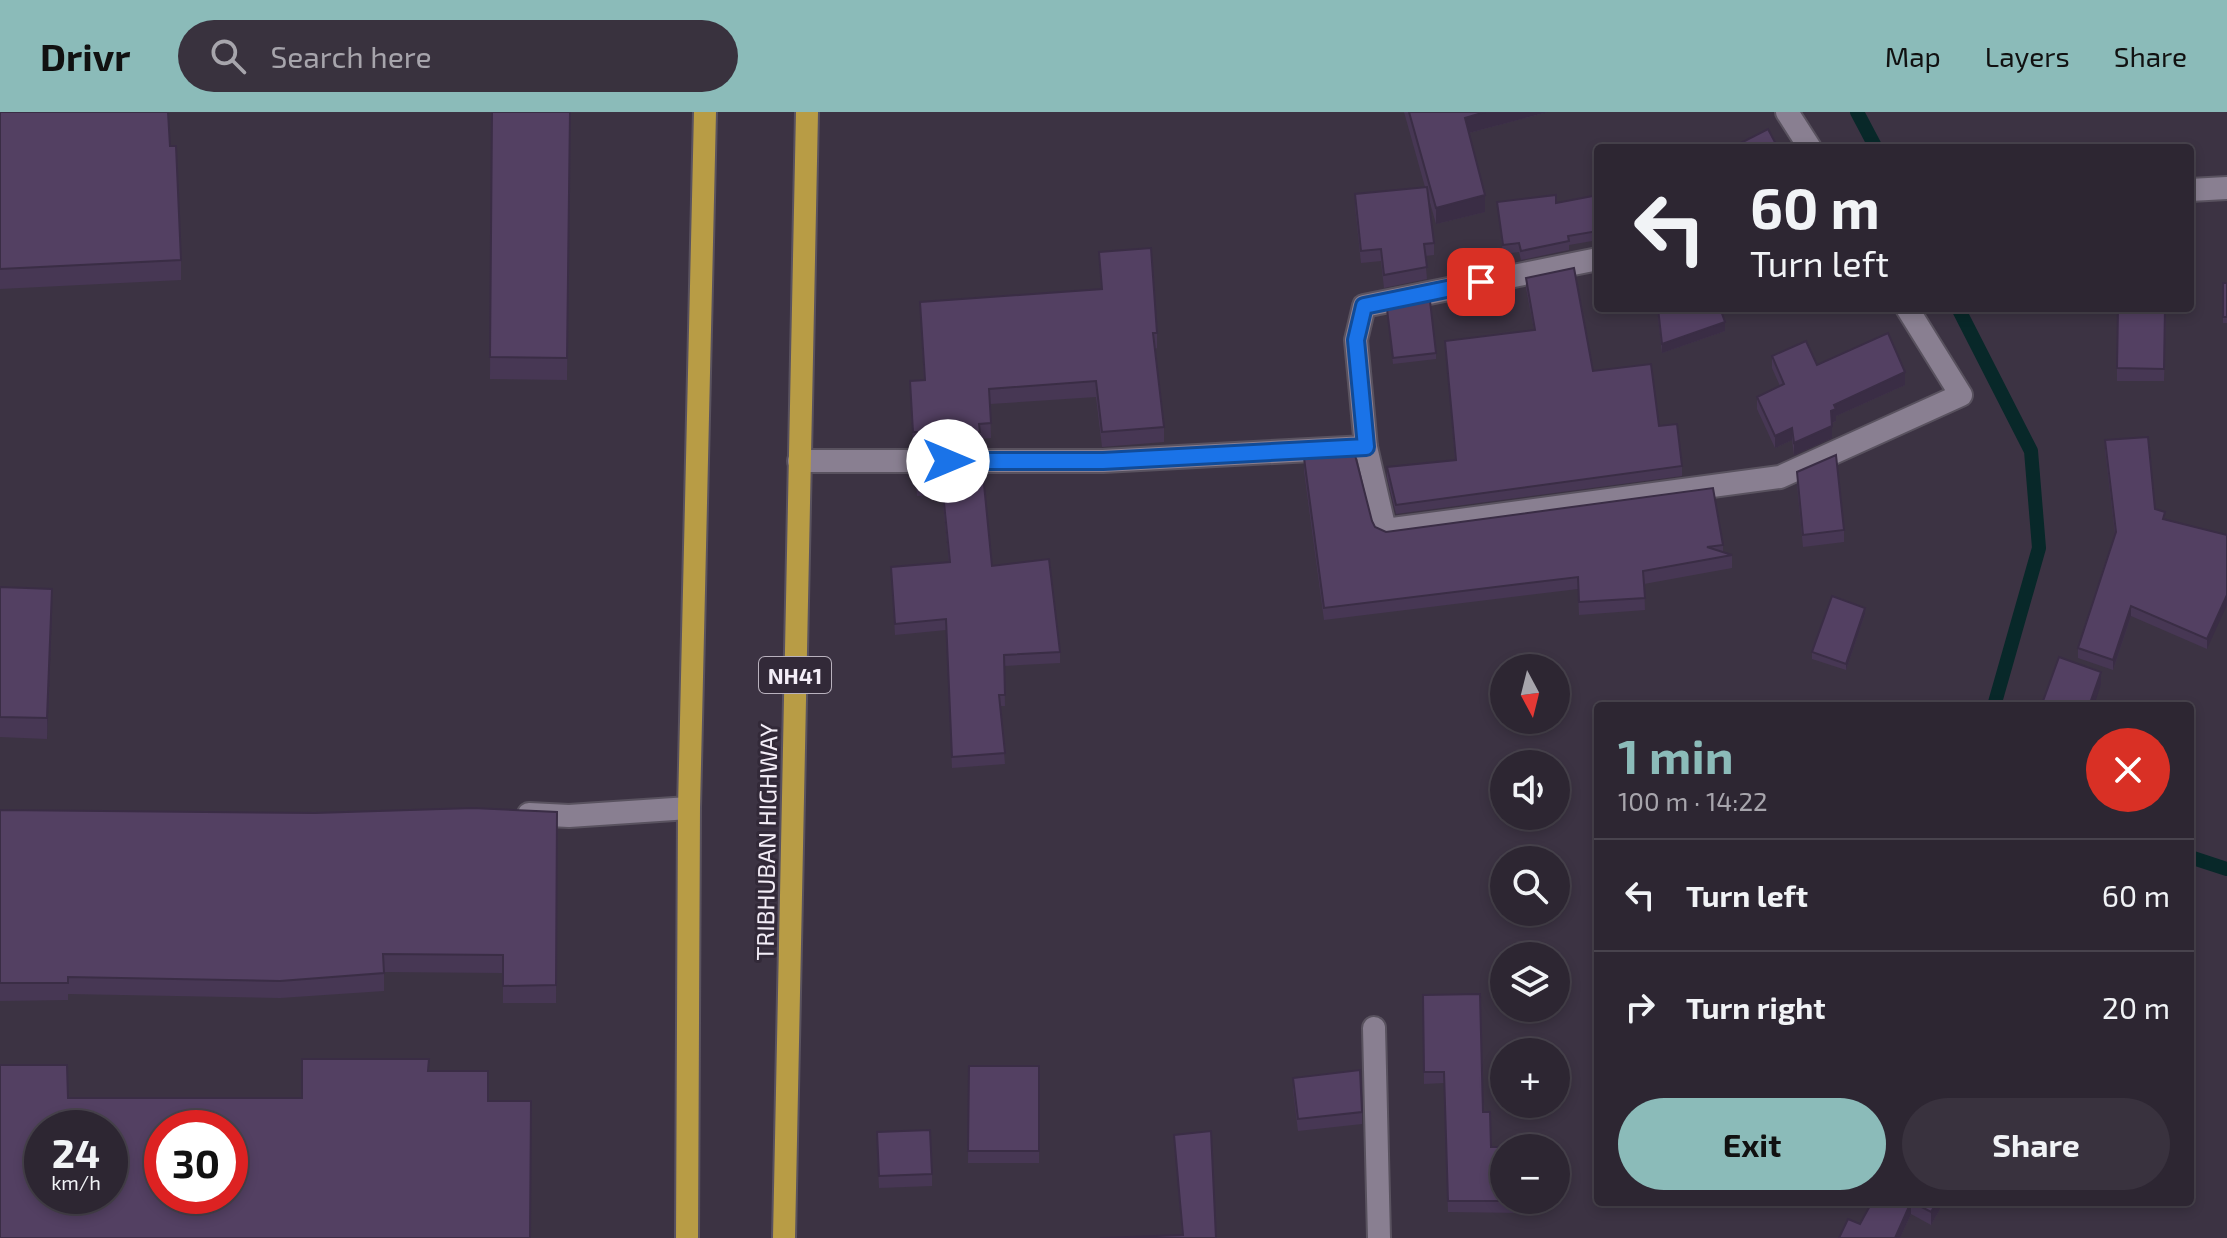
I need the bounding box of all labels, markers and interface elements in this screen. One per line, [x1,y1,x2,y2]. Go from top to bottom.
search box [178,20,738,92]
text: Drivr [40,33,130,79]
icon: search [206,34,250,78]
text: Search here [270,38,432,74]
text: Map [1885,39,1941,73]
text: Layers [1985,39,2070,73]
text: Share [2114,39,2187,73]
text: 60 m [1750,173,1880,240]
icon: left [1618,176,1722,280]
text: Turn left [1750,241,1889,284]
pin [1447,248,1515,316]
icon: arrive [1459,260,1503,304]
position arrow [906,419,990,503]
north arrow [1490,654,1570,734]
map controls [1490,654,1570,1214]
road number: NH41 [759,657,831,693]
street label: TRIBHUBAN HIGHWAY [749,723,783,961]
text: 1 min [1618,726,1734,784]
button: close [2086,728,2170,812]
button: sound [1490,750,1570,830]
text: 100 m · 14:22 [1618,785,1768,816]
button: search [1490,846,1570,926]
icon: left [1618,873,1662,917]
text: Turn left [1686,877,1808,913]
text: 60 m [2102,877,2170,913]
button: layers [1490,942,1570,1022]
icon: right [1618,985,1662,1029]
text: Turn right [1686,989,1826,1025]
text: 20 m [2102,989,2170,1025]
button: + [1490,1038,1570,1118]
button: Exit [1618,1098,1886,1190]
button: Share [1902,1098,2170,1190]
speed limit sign: 30 [144,1110,248,1214]
text: 24 [52,1128,100,1176]
button: − [1490,1134,1570,1214]
text: km/h [51,1170,101,1194]

